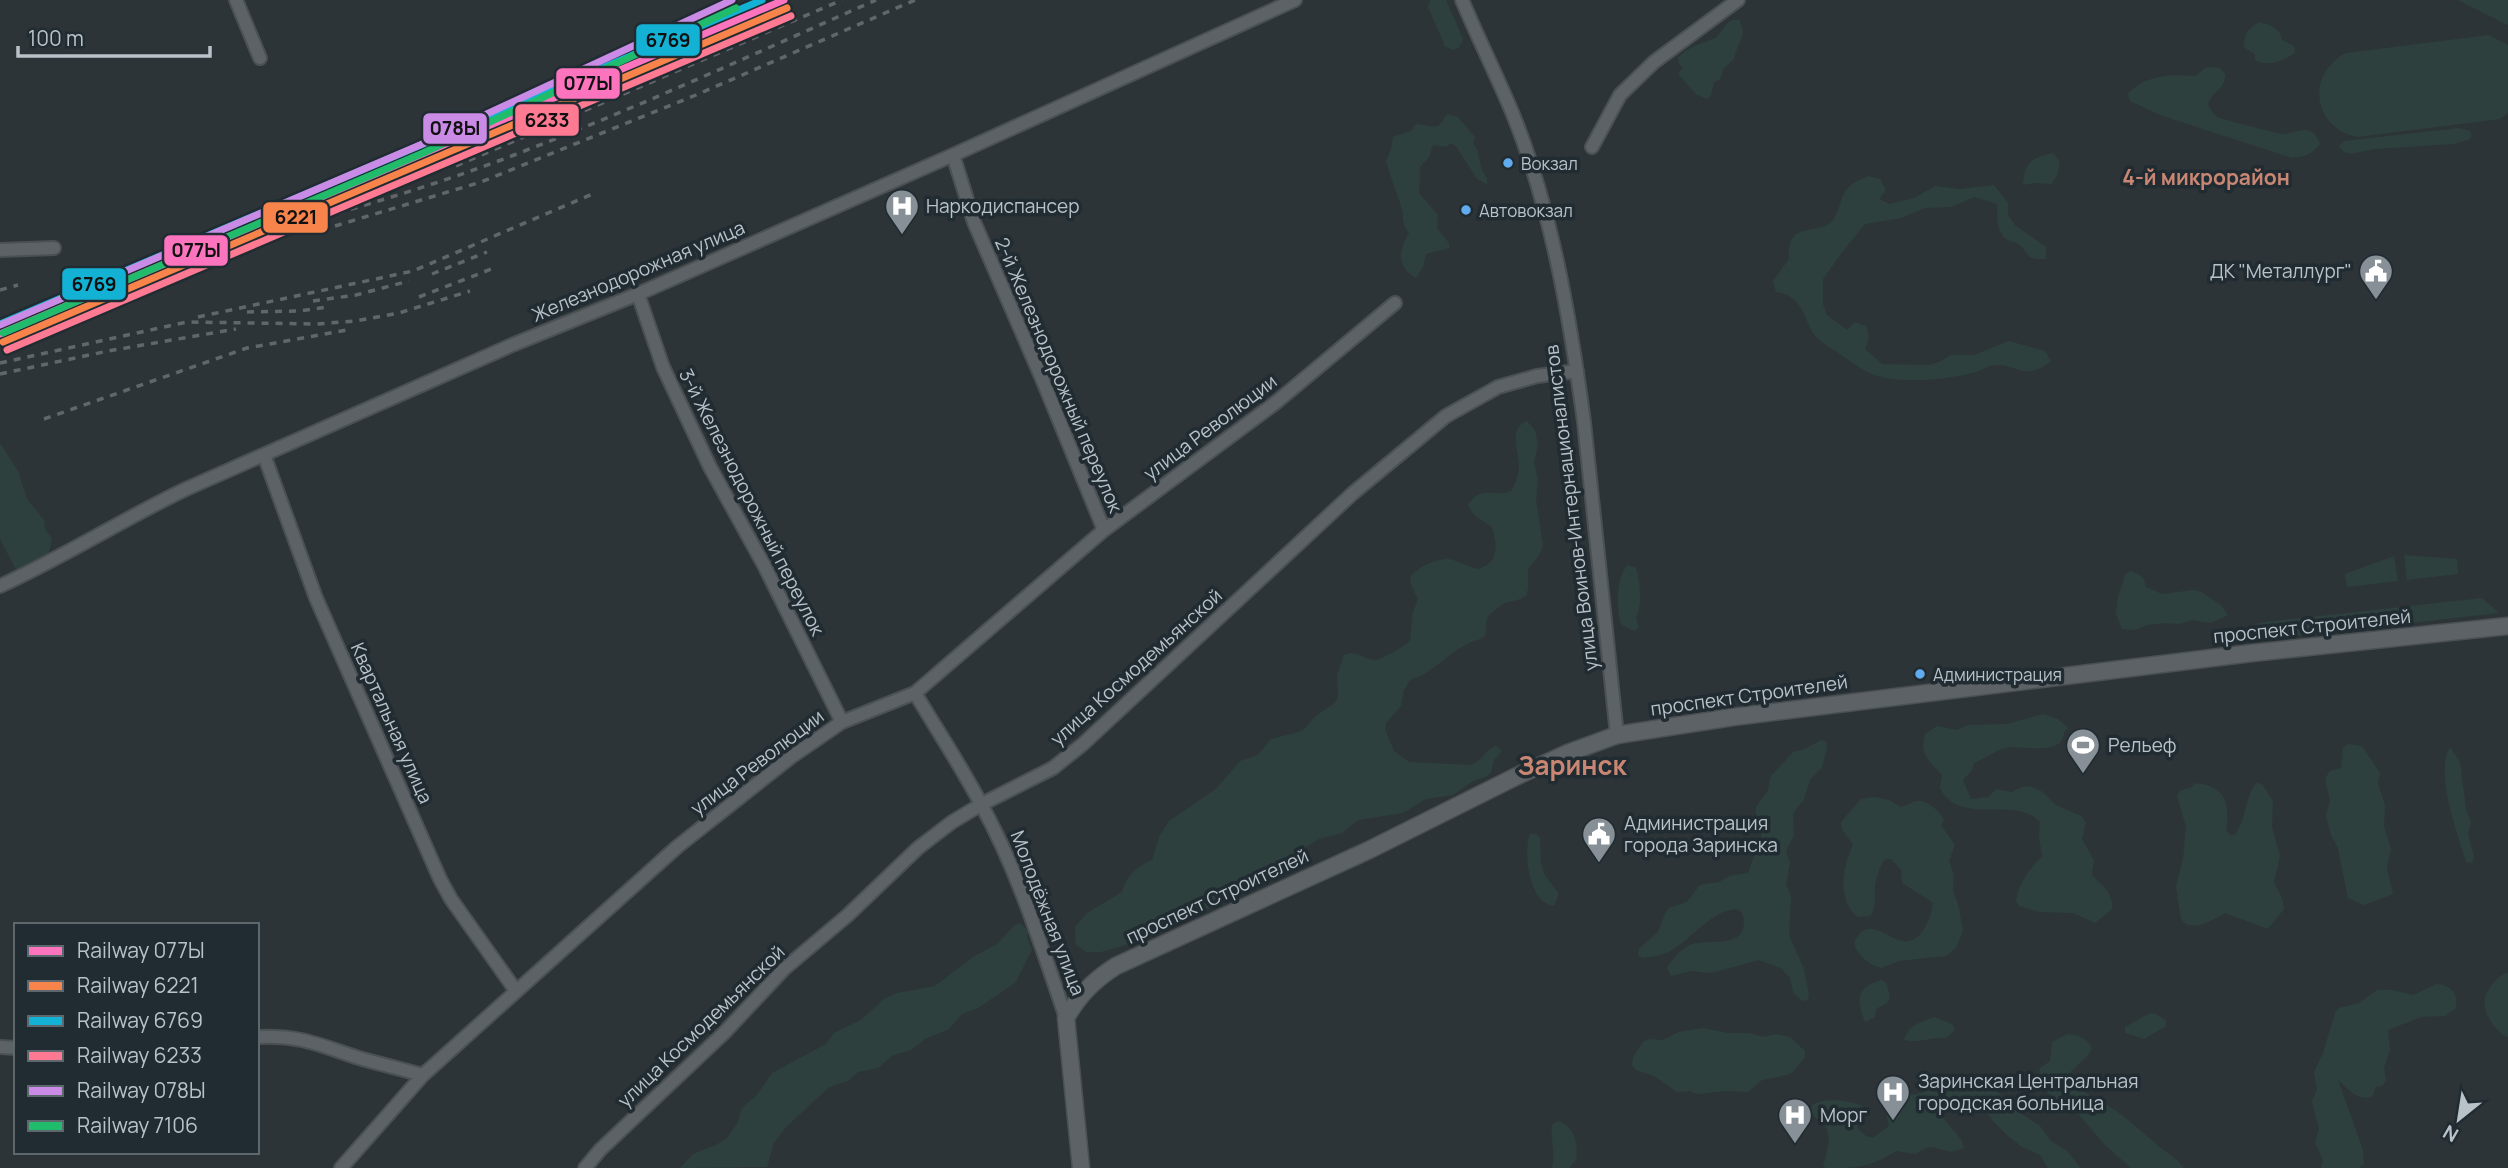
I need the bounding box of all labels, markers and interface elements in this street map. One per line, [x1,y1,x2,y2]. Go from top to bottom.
scale bar [18,14,210,58]
line badge: 6769 [635,23,701,57]
text: 100 m [28,24,84,52]
text: 6769 [645,27,691,53]
line badge: 077Ы [555,67,621,100]
text: 077Ы [563,70,613,96]
line badge: 6233 [514,103,580,137]
text: 6233 [524,107,570,133]
line badge: 078Ы [422,112,488,145]
text: 078Ы [430,115,480,141]
place label: Вокзал [1521,152,1578,175]
marker: Вокзал [1501,156,1515,170]
district label: 4-й микрорайон [2122,163,2290,191]
hospital icon: Наркодиспансер [883,187,921,236]
place label: Наркодиспансер [926,193,1079,219]
place label: Автовокзал [1479,199,1573,222]
line badge: 6221 [262,201,329,234]
marker: Автовокзал [1459,203,1473,217]
text: 6221 [275,204,317,230]
street label: Железнодорожная улица [527,214,749,328]
street label: 2-й Железнодорожный переулок [989,233,1129,517]
line badge: 077Ы [163,234,229,267]
text: 077Ы [171,237,221,263]
public building icon: ДК "Металлург" [2357,252,2395,301]
place label: ДК "Металлург" [2210,258,2352,284]
line badge: 6769 [61,267,127,301]
text: 6769 [71,271,117,297]
street label: улица Воинов-Интернационалистов [1538,344,1604,672]
street label: 3-й Железнодорожный переулок [673,364,831,640]
street label: улица Революции [1138,368,1282,486]
street label: улица Космодемьянской [1044,583,1228,751]
street label: проспект Строителей [2212,603,2412,649]
street label: Квартальная улица [345,638,439,808]
place label: Администрация [1933,663,2062,686]
marker: Администрация [1913,667,1927,681]
street label: проспект Строителей [1649,668,1849,722]
street label: улица Революции [685,703,829,821]
sports icon: Рельеф [2064,726,2102,775]
place label: Рельеф [2108,732,2176,758]
district label: Заринск [1518,747,1627,783]
place label: Администрация города Заринска [1624,810,1778,858]
public building icon: Администрация города Заринска [1580,815,1618,864]
street label: Молодёжная улица [1005,827,1091,999]
street label: проспект Строителей [1121,842,1313,950]
legend [14,923,259,1154]
text: Railway 077Ы [77,936,205,964]
street label: улица Космодемьянской [612,939,790,1113]
text: Railway 6221 [77,971,199,999]
text: Railway 6769 [77,1006,203,1034]
text: Railway 6233 [77,1041,202,1069]
place label: Заринская Центральная городская больница [1918,1068,2138,1116]
hospital icon: Заринская Центральная городская больница [1874,1073,1912,1122]
text: Railway 078Ы [77,1076,206,1104]
north arrow [2424,1084,2494,1154]
hospital icon: Морг [1776,1096,1814,1145]
place label: Морг [1820,1102,1867,1128]
text: Railway 7106 [77,1111,198,1139]
text: N [2438,1119,2463,1148]

